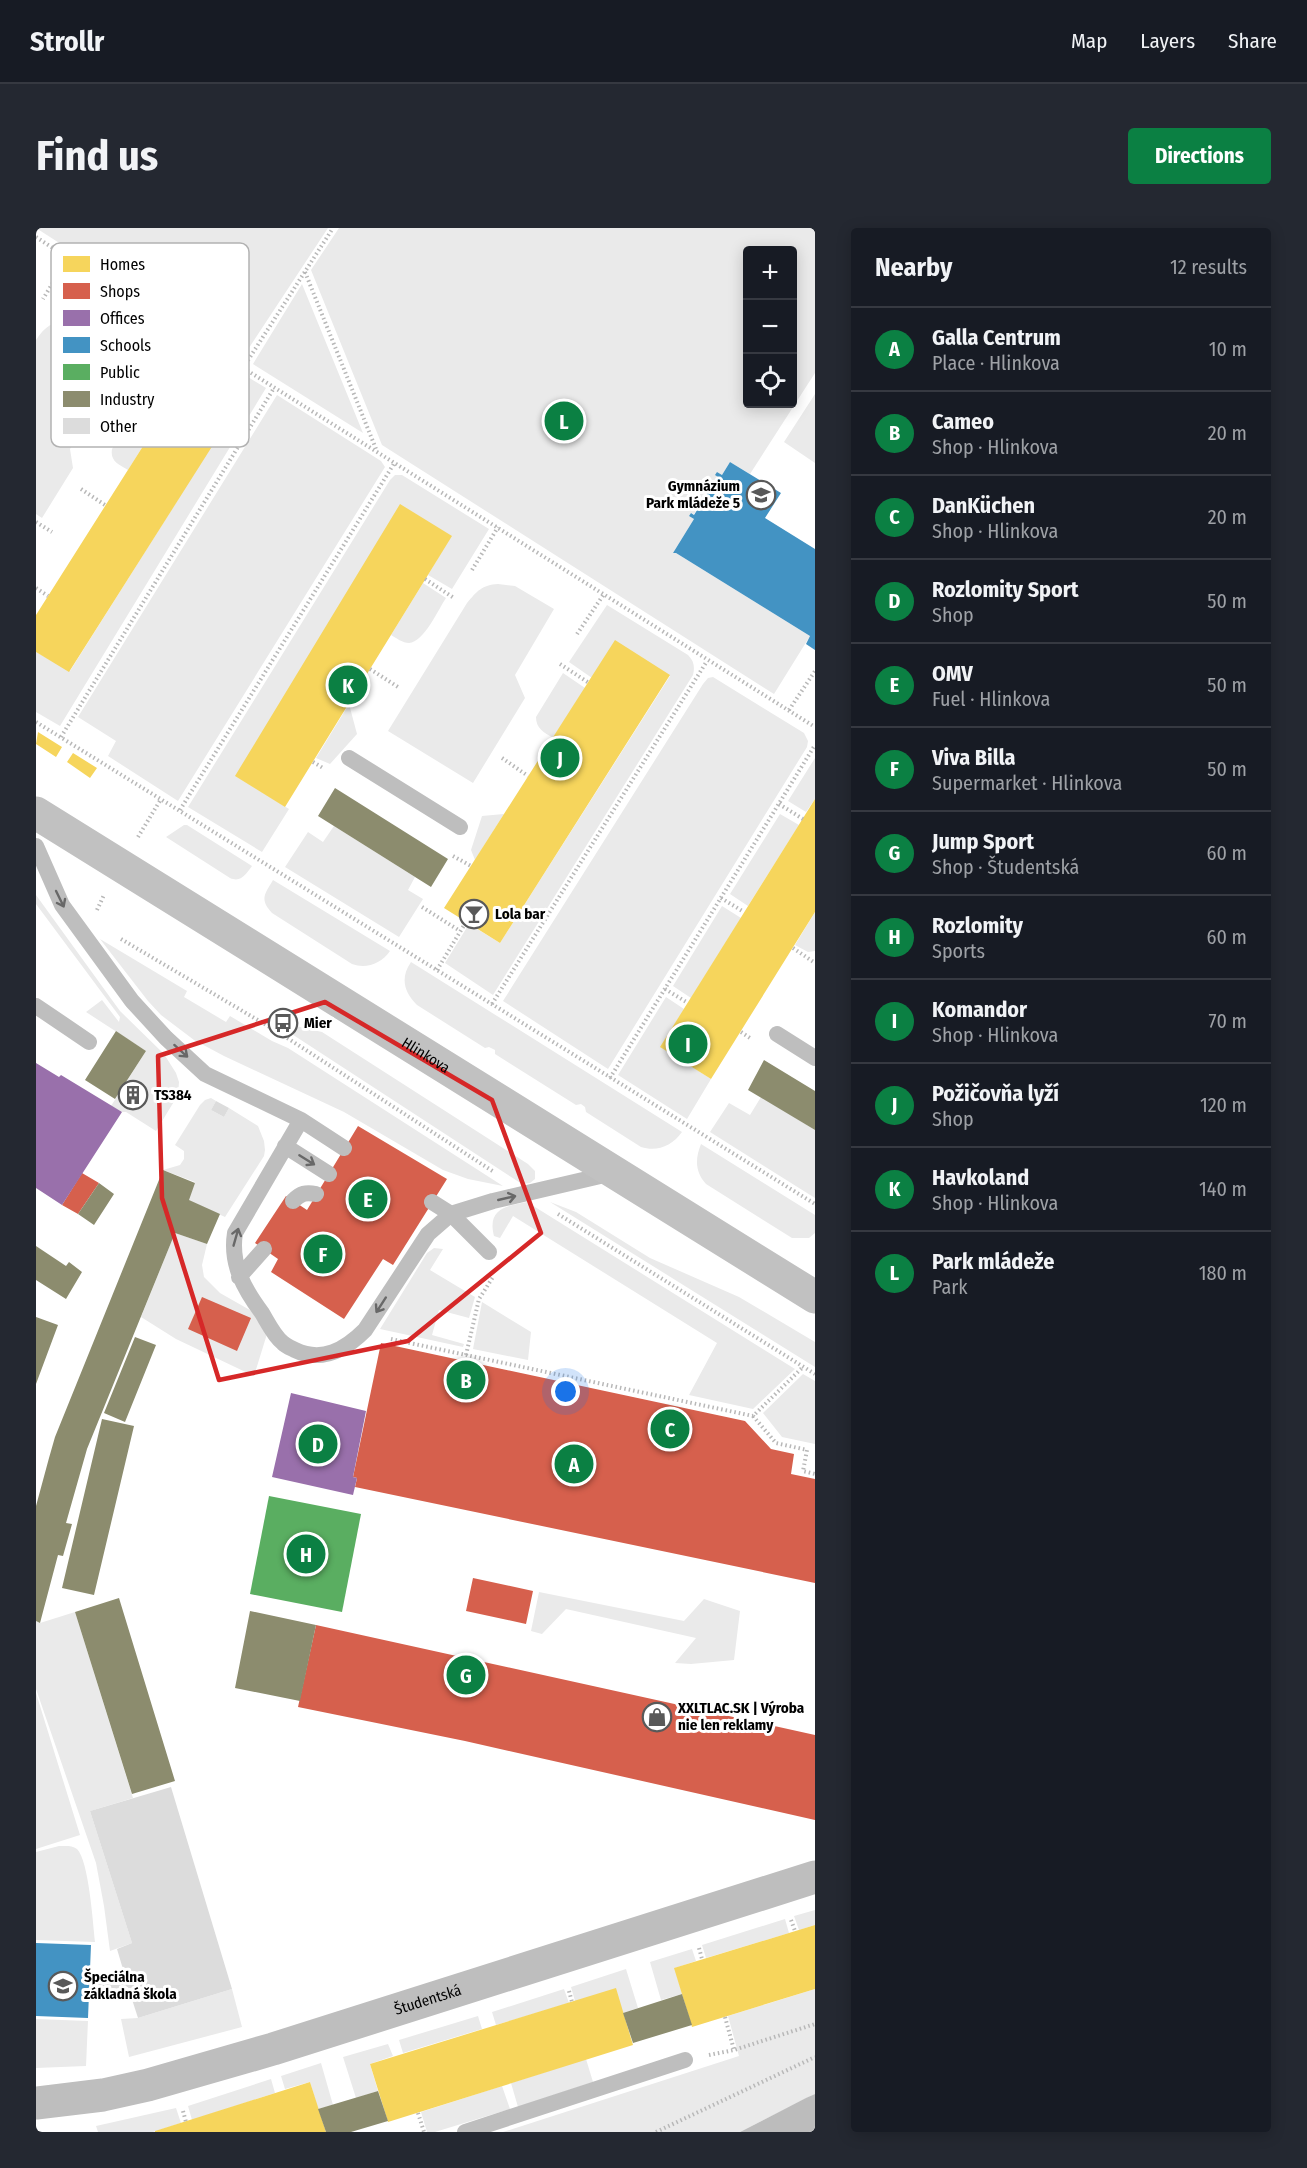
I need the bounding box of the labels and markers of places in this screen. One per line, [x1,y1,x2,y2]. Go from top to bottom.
pin: L [544,398,584,444]
place label: Gymnázium Park mládeže 5 [646,477,740,512]
school or university icon: Gymnázium Park mládeže 5 [745,479,777,511]
pin: K [328,662,368,708]
pin: J [540,736,580,780]
bar icon: Lola bar [458,898,490,930]
place label: Lola bar [495,905,546,923]
bus stop icon: Mier [267,1007,299,1039]
place label: Mier [304,1014,332,1032]
pin: I [668,1022,708,1066]
building icon: TS384 [117,1079,149,1111]
place label: TS384 [154,1086,192,1104]
pin: E [348,1176,388,1222]
pin: F [304,1232,342,1276]
pin: B [446,1358,486,1402]
pin: C [650,1406,690,1452]
pin: D [298,1422,338,1466]
pin: A [554,1442,594,1486]
pin: H [286,1532,326,1576]
pin: G [446,1652,486,1698]
place label: XXLTLAC.SK | Výroba nie len reklamy [677,1699,805,1734]
shop icon: XXLTLAC.SK | Výroba nie len reklamy [641,1701,673,1733]
place label: Špeciálna základná škola [84,1968,177,2003]
school or university icon: Špeciálna základná škola [47,1970,79,2002]

